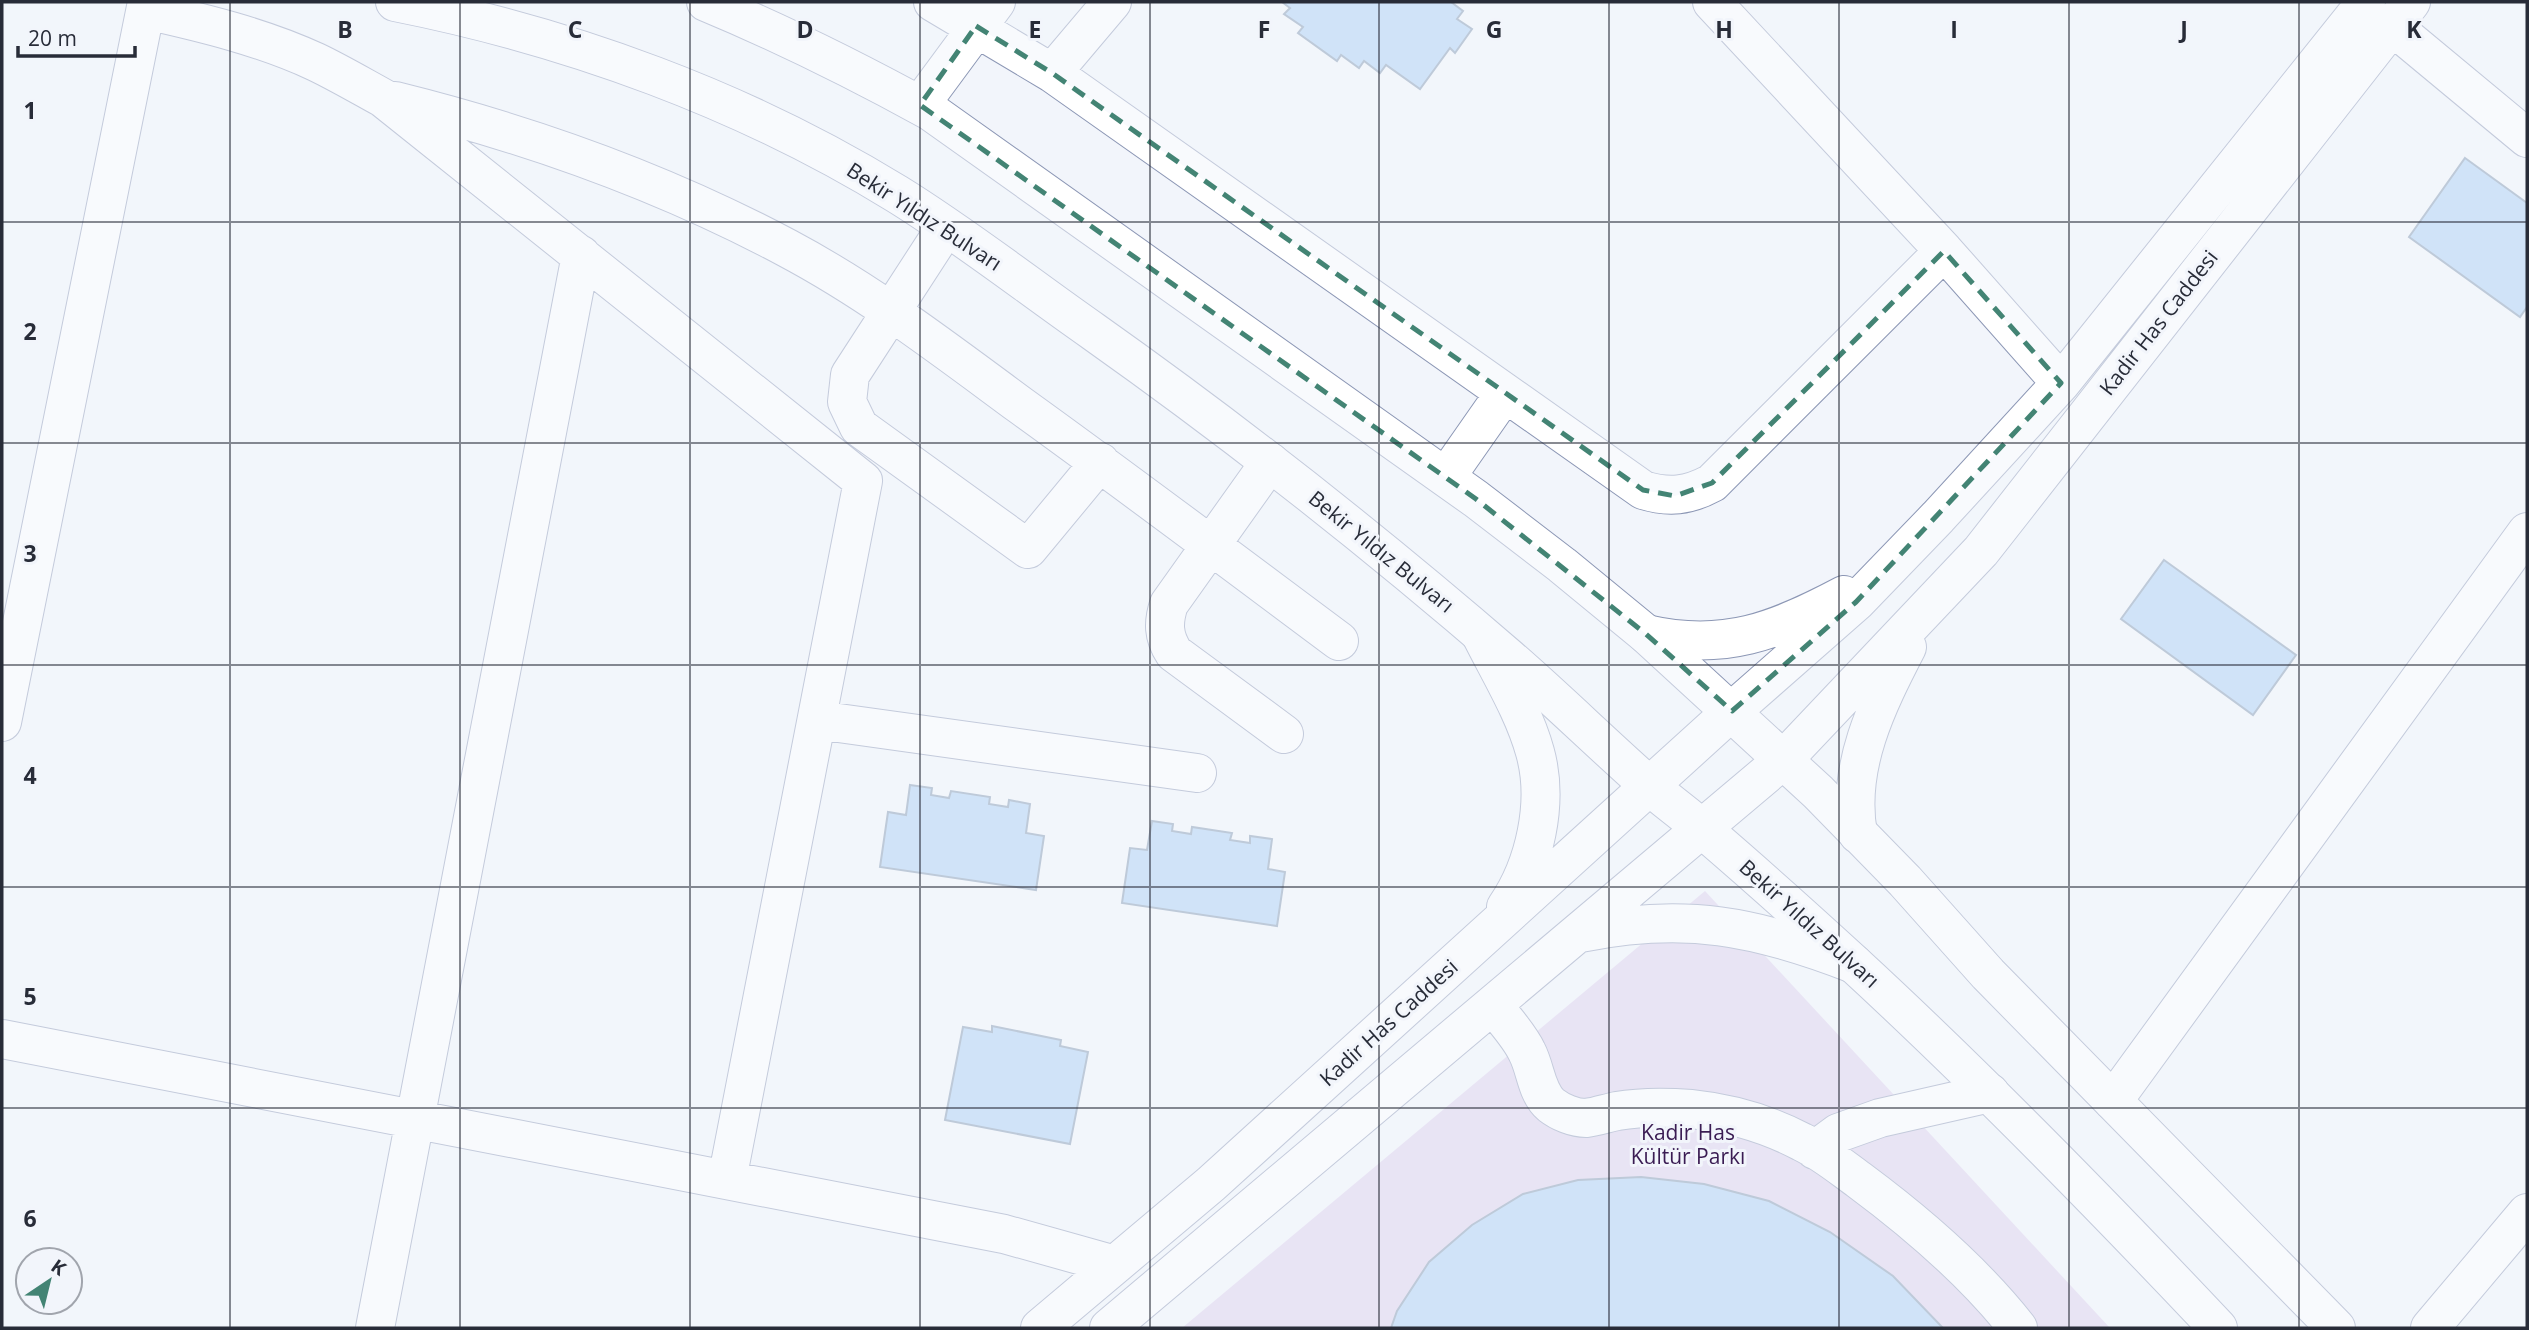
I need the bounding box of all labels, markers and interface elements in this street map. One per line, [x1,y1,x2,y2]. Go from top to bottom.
text: B [337,13,353,45]
text: C [568,13,582,45]
text: D [796,13,814,45]
text: E [1029,13,1041,45]
text: F [1258,13,1270,45]
text: G [1486,13,1502,45]
text: H [1715,13,1733,45]
text: I [1950,13,1958,45]
text: J [2178,13,2188,45]
text: K [2406,13,2422,45]
scale bar [18,14,135,58]
text: 20 m [28,24,77,52]
text: 1 [23,94,37,126]
street label: Bekir Yıldız Bulvarı [842,156,1007,277]
street label: Kadir Has Caddesi [2093,244,2224,401]
text: 2 [23,315,37,347]
street label: Bekir Yıldız Bulvarı [1303,484,1460,619]
text: 3 [23,537,37,569]
text: 4 [23,759,37,791]
street label: Bekir Yıldız Bulvarı [1734,853,1886,994]
street label: Kadir Has Caddesi [1313,953,1463,1092]
text: 5 [23,980,37,1012]
park label: Kadir Has Kültür Parkı [1631,1118,1745,1170]
text: 6 [23,1202,37,1234]
north arrow [14,1246,84,1316]
text: K [46,1253,72,1282]

